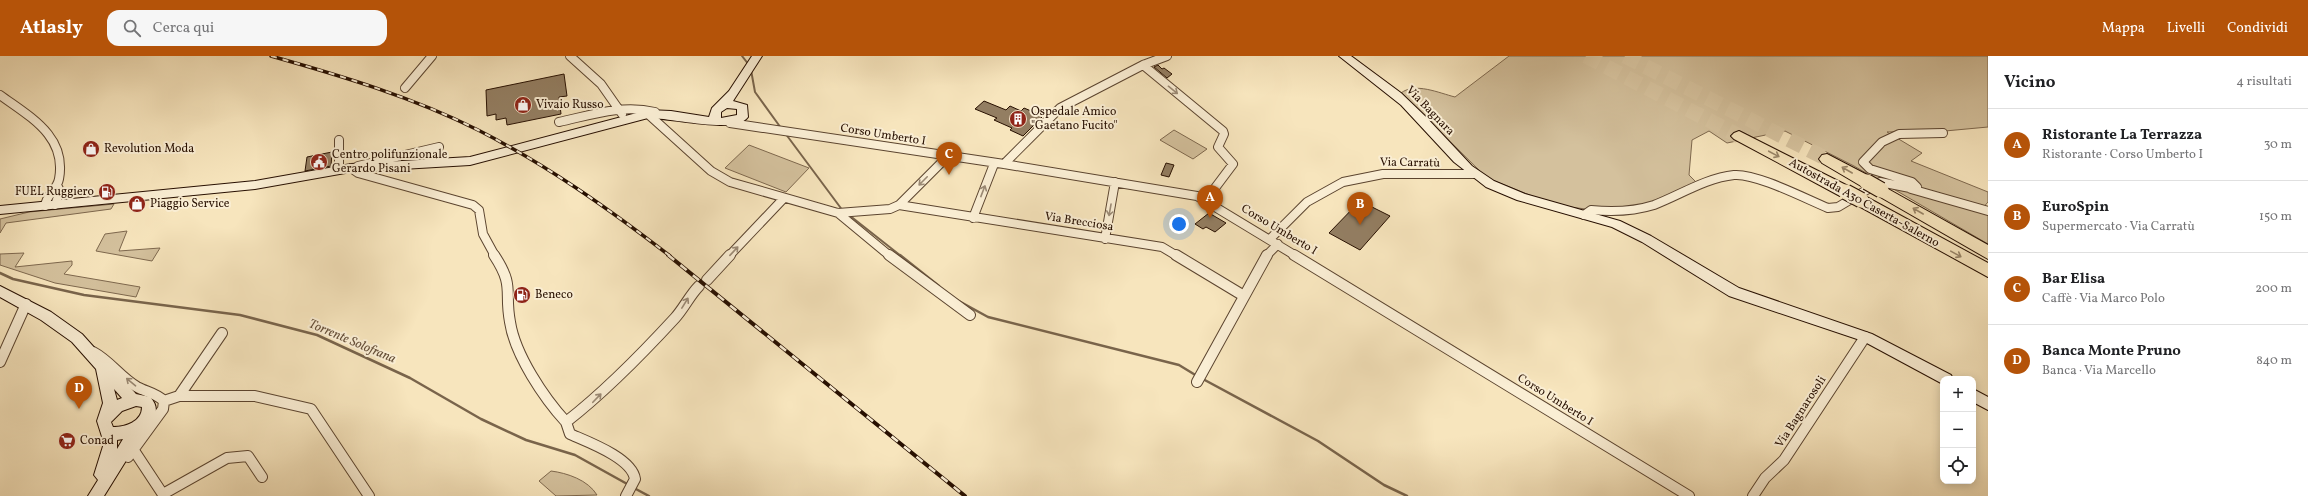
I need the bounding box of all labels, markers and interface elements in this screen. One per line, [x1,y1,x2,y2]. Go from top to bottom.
search box [107,10,387,46]
text: Atlasly [20,15,83,41]
icon: search [121,17,143,39]
text: Cerca qui [153,18,214,39]
text: Mappa [2102,19,2145,38]
text: Livelli [2167,19,2205,38]
text: Condividi [2227,19,2288,38]
text: Vicino [2004,71,2055,94]
text: 4 risultati [2236,73,2292,91]
street label: Via Bagnara [1402,83,1458,139]
one-way arrow [1168,85,1179,94]
shop icon: Vivaio Russo [513,95,533,115]
place label: Vivaio Russo [536,97,604,113]
place label: Ospedale Amico "Gaetano Fucito" [1031,104,1118,134]
building icon: Ospedale Amico "Gaetano Fucito" [1008,109,1028,129]
street label: Corso Umberto I [839,120,927,150]
text: Ristorante La Terrazza [2042,125,2202,146]
text: A [2012,136,2022,154]
text: 30 m [2264,136,2292,154]
shop icon: Revolution Moda [81,139,101,159]
place label: Revolution Moda [104,141,194,157]
pin: C [936,142,962,175]
text: Ristorante · Corso Umberto I [2042,146,2203,164]
place label: Centro polifunzionale Gerardo Pisani [332,147,448,177]
one-way arrow [1767,151,1779,158]
public building icon: Centro polifunzionale Gerardo Pisani [309,152,329,172]
street label: Via Carratù [1380,154,1440,172]
street label: Autostrada A30 Caserta-Salerno [1786,155,1942,251]
one-way arrow [1841,166,1853,174]
one-way arrow [918,176,928,186]
fuel station icon: FUEL Ruggiero [97,182,117,202]
place label: FUEL Ruggiero [15,184,94,200]
one-way arrow [980,185,988,197]
pin: A [1197,185,1223,218]
pin: B [1347,192,1373,225]
shop icon: Piaggio Service [127,194,147,214]
place label: Piaggio Service [150,196,230,212]
text: EuroSpin [2042,197,2109,218]
street label: Corso Umberto I [1238,201,1320,259]
one-way arrow [1106,203,1114,216]
one-way arrow [1913,207,1925,215]
text: B [2013,208,2021,226]
text: 150 m [2259,208,2292,226]
street label: Via Brecciosa [1043,209,1115,235]
your location [1169,214,1189,234]
text: Supermercato · Via Carratù [2042,218,2195,236]
one-way arrow [729,246,739,256]
one-way arrow [1950,250,1962,258]
text: Bar Elisa [2042,269,2105,290]
text: C [2013,280,2021,298]
text: 200 m [2255,280,2292,298]
fuel station icon: Beneco [512,285,532,305]
place label: Beneco [535,287,573,303]
text: Caffè · Via Marco Polo [2042,290,2165,308]
one-way arrow [682,297,690,309]
water label: Torrente Solofrana [306,316,398,368]
text: Banca Monte Pruno [2042,341,2181,362]
text: D [2012,352,2022,370]
text: 840 m [2256,352,2292,370]
text: Banca · Via Marcello [2042,362,2156,380]
street label: Corso Umberto I [1514,370,1596,430]
street label: Via Bagnarosoli [1772,373,1830,451]
pin: D [66,376,92,409]
map controls [1940,376,1976,484]
button: + [1940,376,1976,412]
one-way arrow [126,378,136,387]
one-way arrow [592,393,602,403]
button: − [1940,412,1976,448]
supermarket icon: Conad [57,431,77,451]
place label: Conad [80,433,114,449]
button: locate [1940,448,1976,484]

